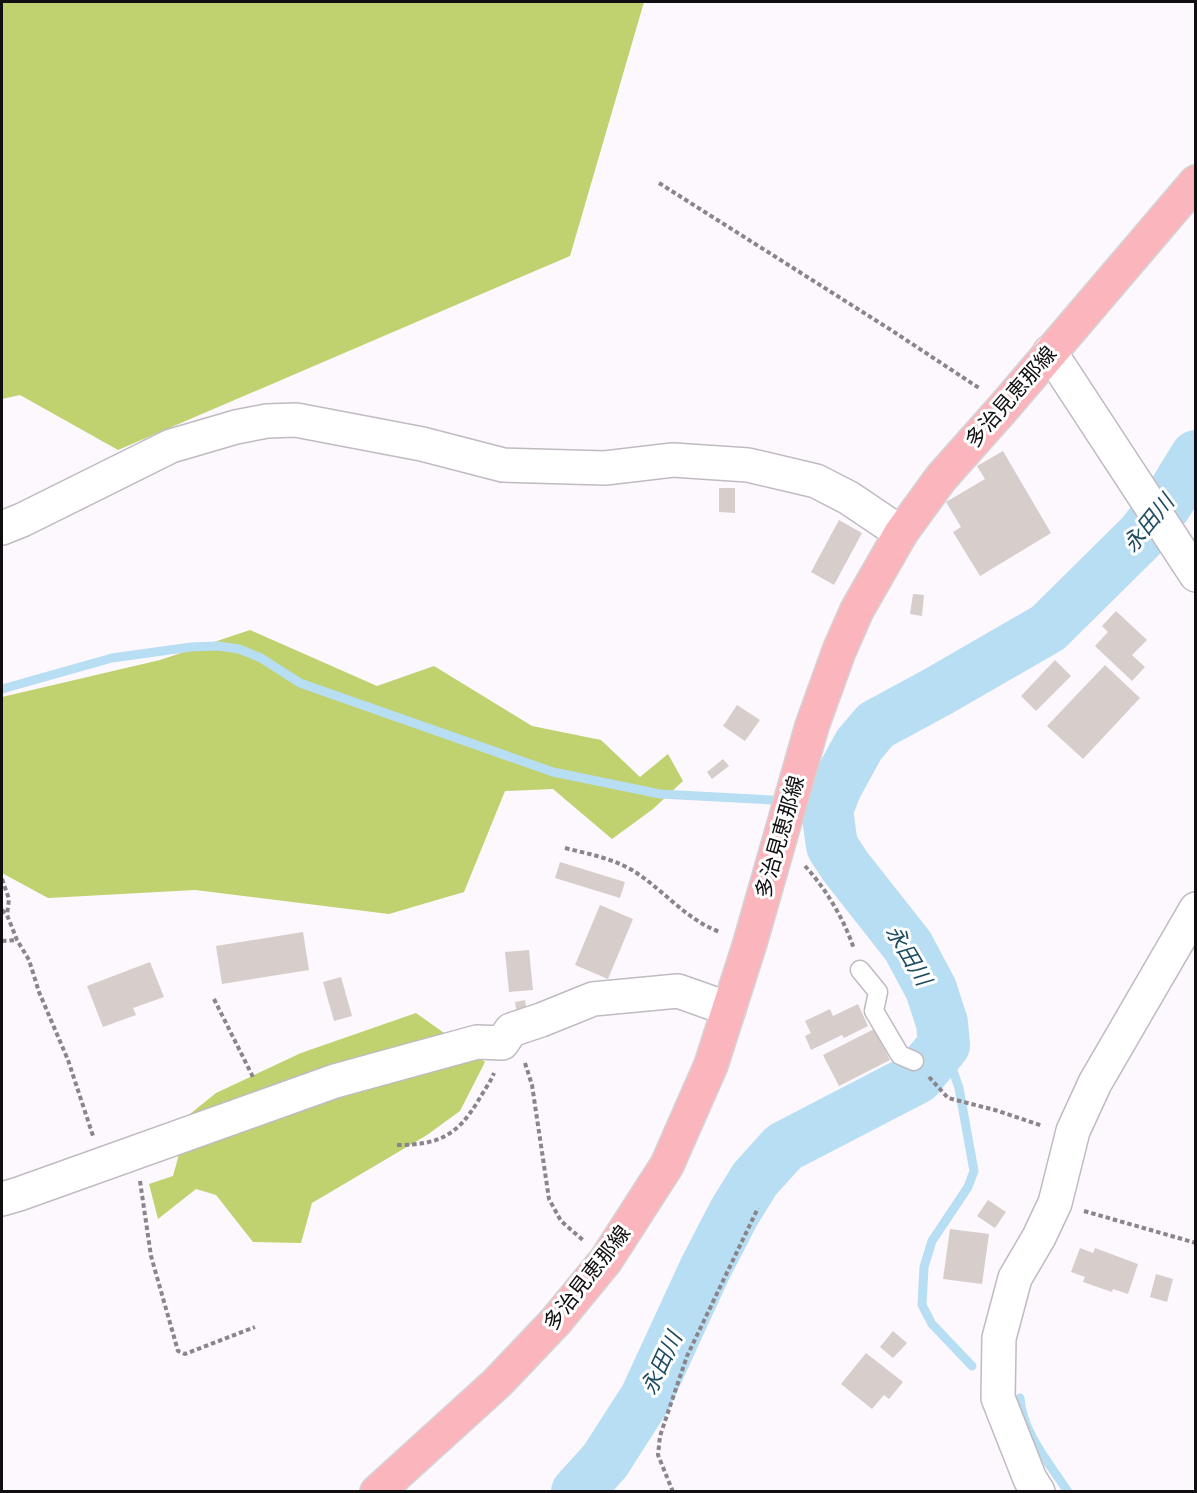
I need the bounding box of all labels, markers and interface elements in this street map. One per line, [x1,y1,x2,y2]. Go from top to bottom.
street label: 多治見恵那線 [961,342,1061,452]
water label: 永田川 [1119,489,1179,556]
street label: 多治見恵那線 [752,773,808,901]
water label: 永田川 [882,921,936,991]
street label: 多治見恵那線 [540,1222,634,1334]
water label: 永田川 [637,1327,687,1398]

